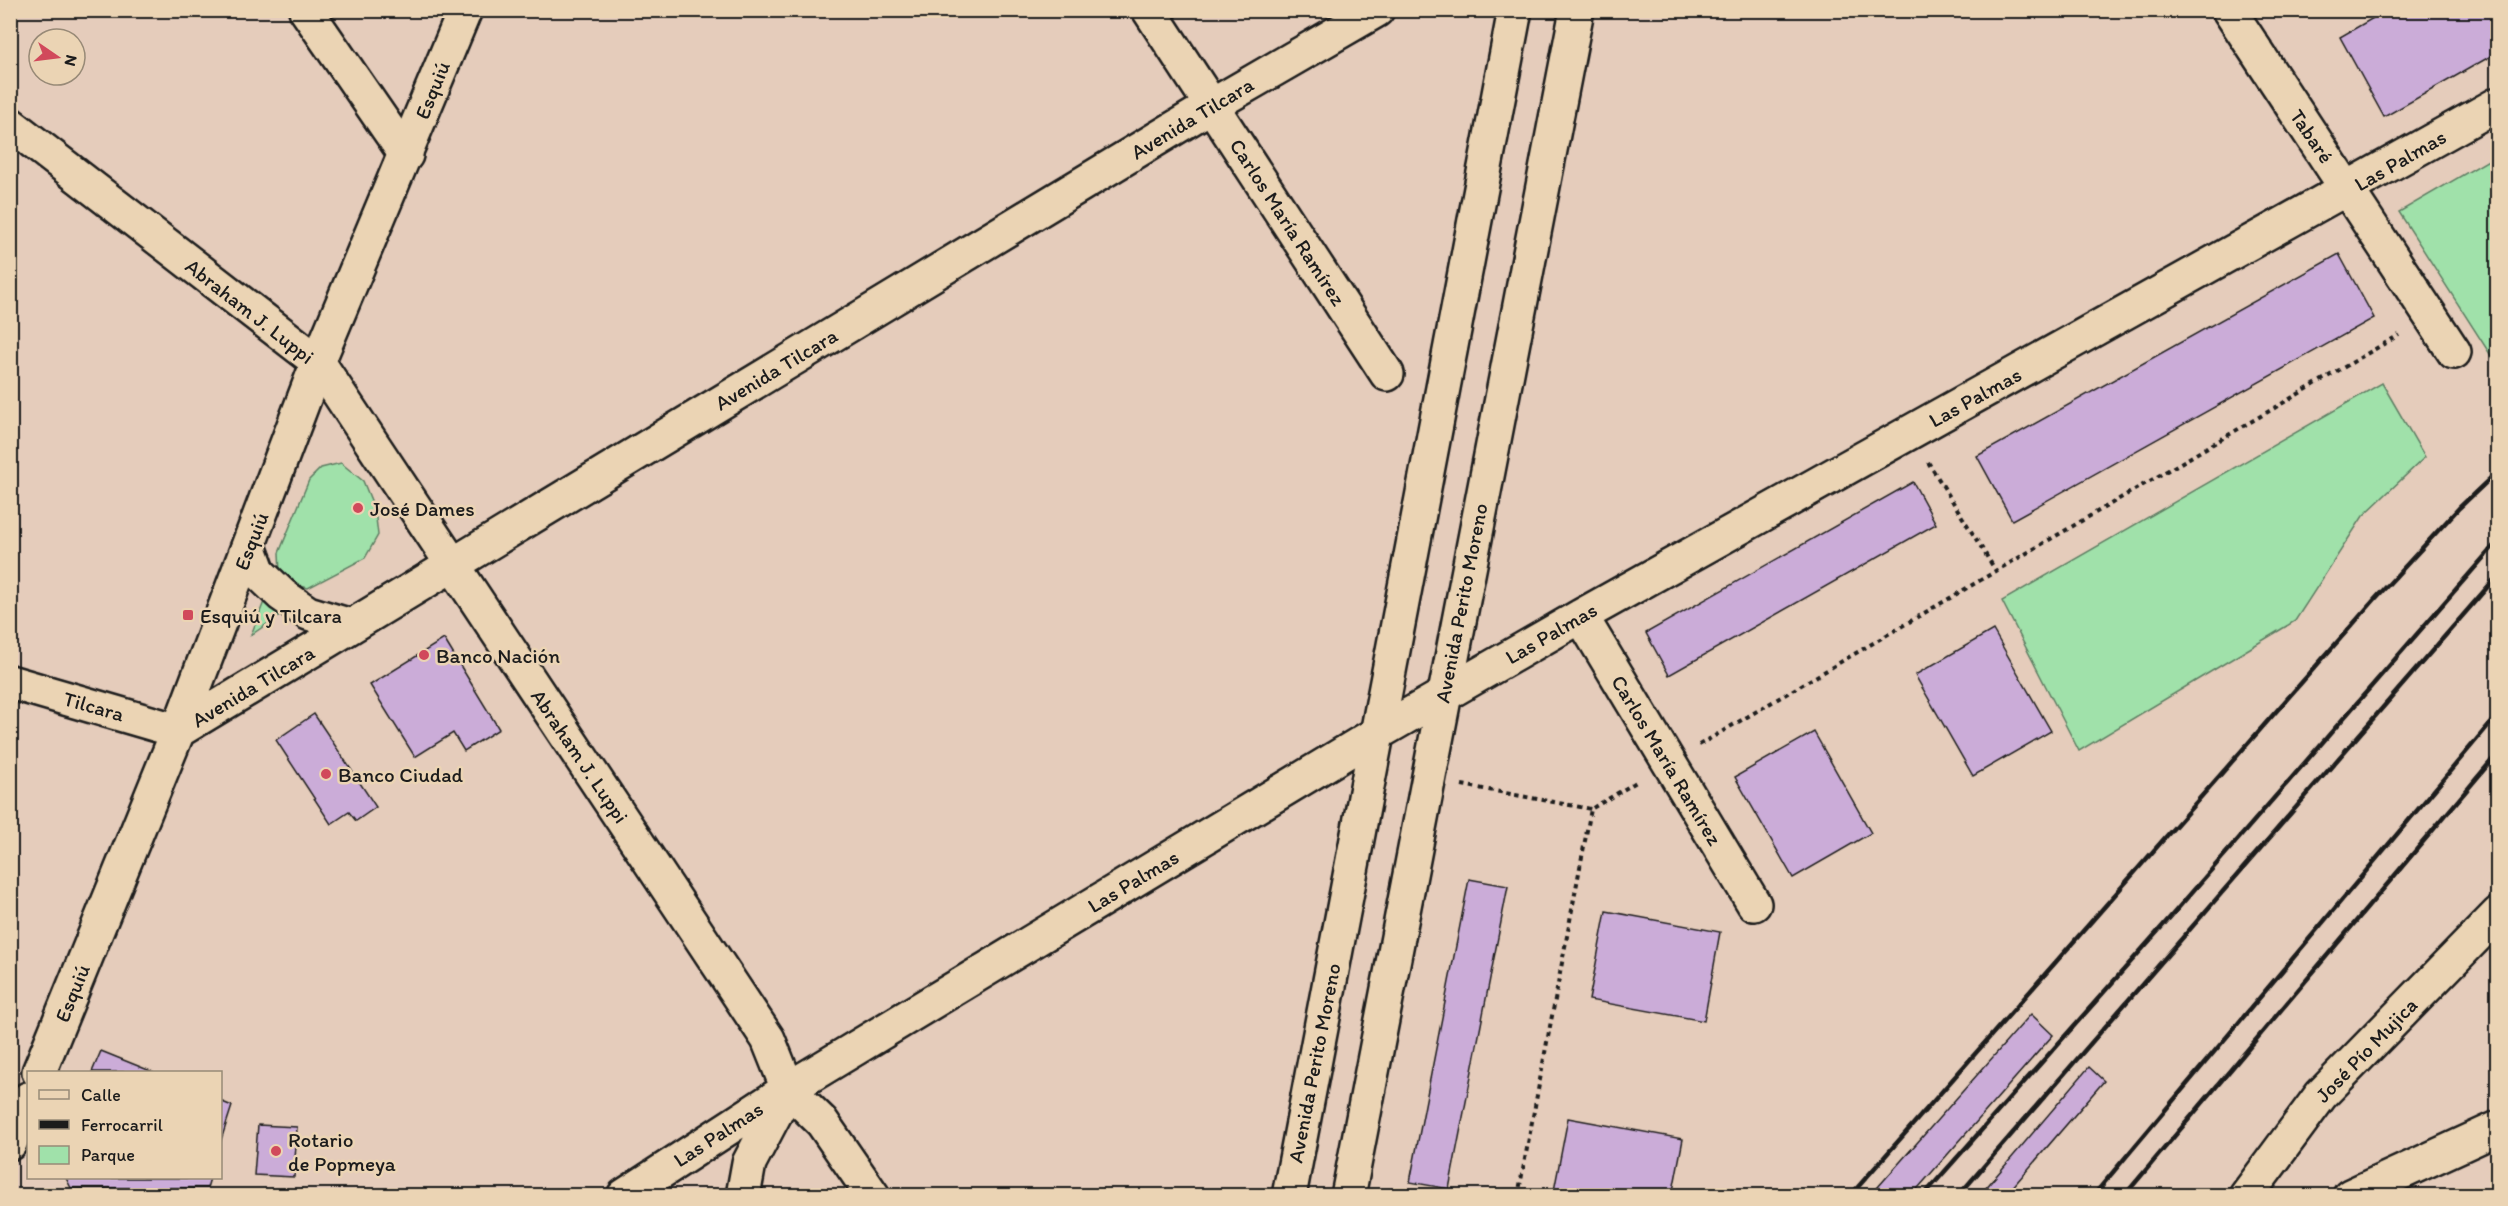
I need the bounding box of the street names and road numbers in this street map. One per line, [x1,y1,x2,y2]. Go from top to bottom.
street label: Esquiú [409,57,455,123]
street label: Avenida Tilcara [1126,72,1258,164]
street label: Tabaré [2285,104,2339,168]
street label: Las Palmas [2350,124,2450,196]
street label: Carlos María Ramírez [1225,134,1352,310]
street label: Abraham J. Luppi [181,253,319,369]
street label: Avenida Tilcara [710,323,842,415]
street label: Las Palmas [1924,361,2026,433]
street label: Avenida Perito Moreno [1429,501,1493,705]
street label: Esquiú [229,508,274,574]
street label: Las Palmas [1501,597,1601,669]
street label: Avenida Tilcara [187,640,319,732]
street label: Carlos María Ramírez [1606,670,1728,850]
street label: Abraham J. Luppi [526,684,634,828]
street label: Tilcara [61,685,127,727]
street label: Las Palmas [1083,844,1183,918]
street label: Esquiú [49,960,95,1026]
street label: Avenida Perito Moreno [1282,961,1346,1165]
street label: José Pío Mujica [2310,992,2422,1108]
street label: Las Palmas [668,1096,768,1172]

